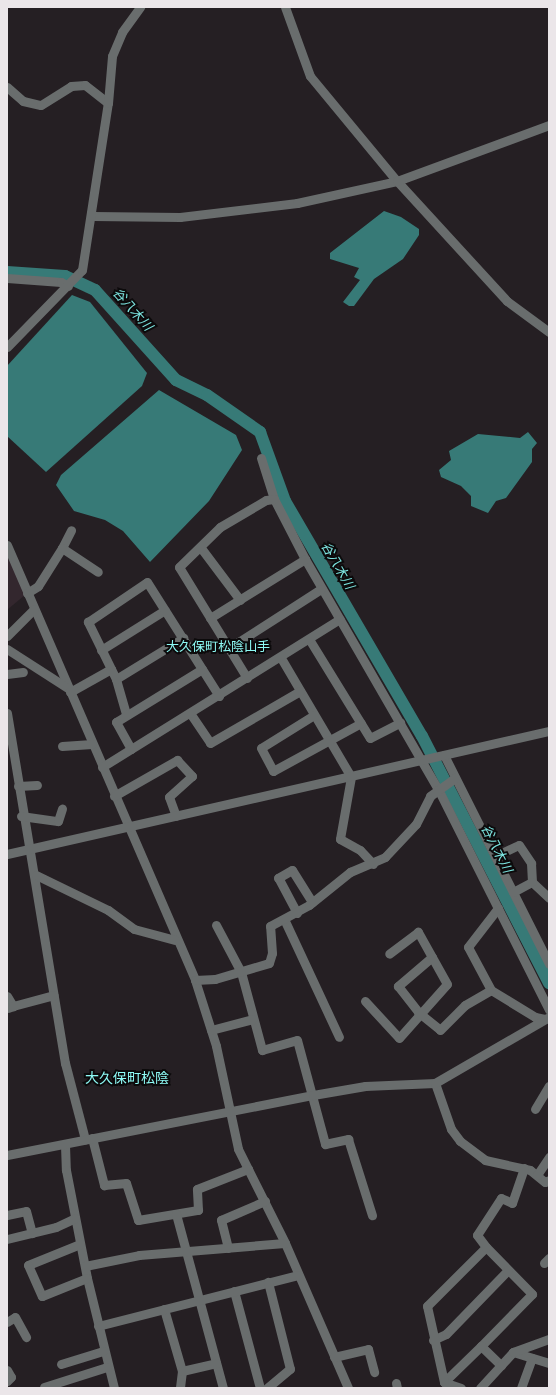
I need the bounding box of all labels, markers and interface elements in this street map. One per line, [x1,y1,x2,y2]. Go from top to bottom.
water label: 谷八木川 [109,285,155,335]
water label: 谷八木川 [317,540,357,592]
district label: 大久保町松陰山手 [166,639,270,655]
water label: 谷八木川 [477,822,515,876]
district label: 大久保町松陰 [85,1070,169,1086]

